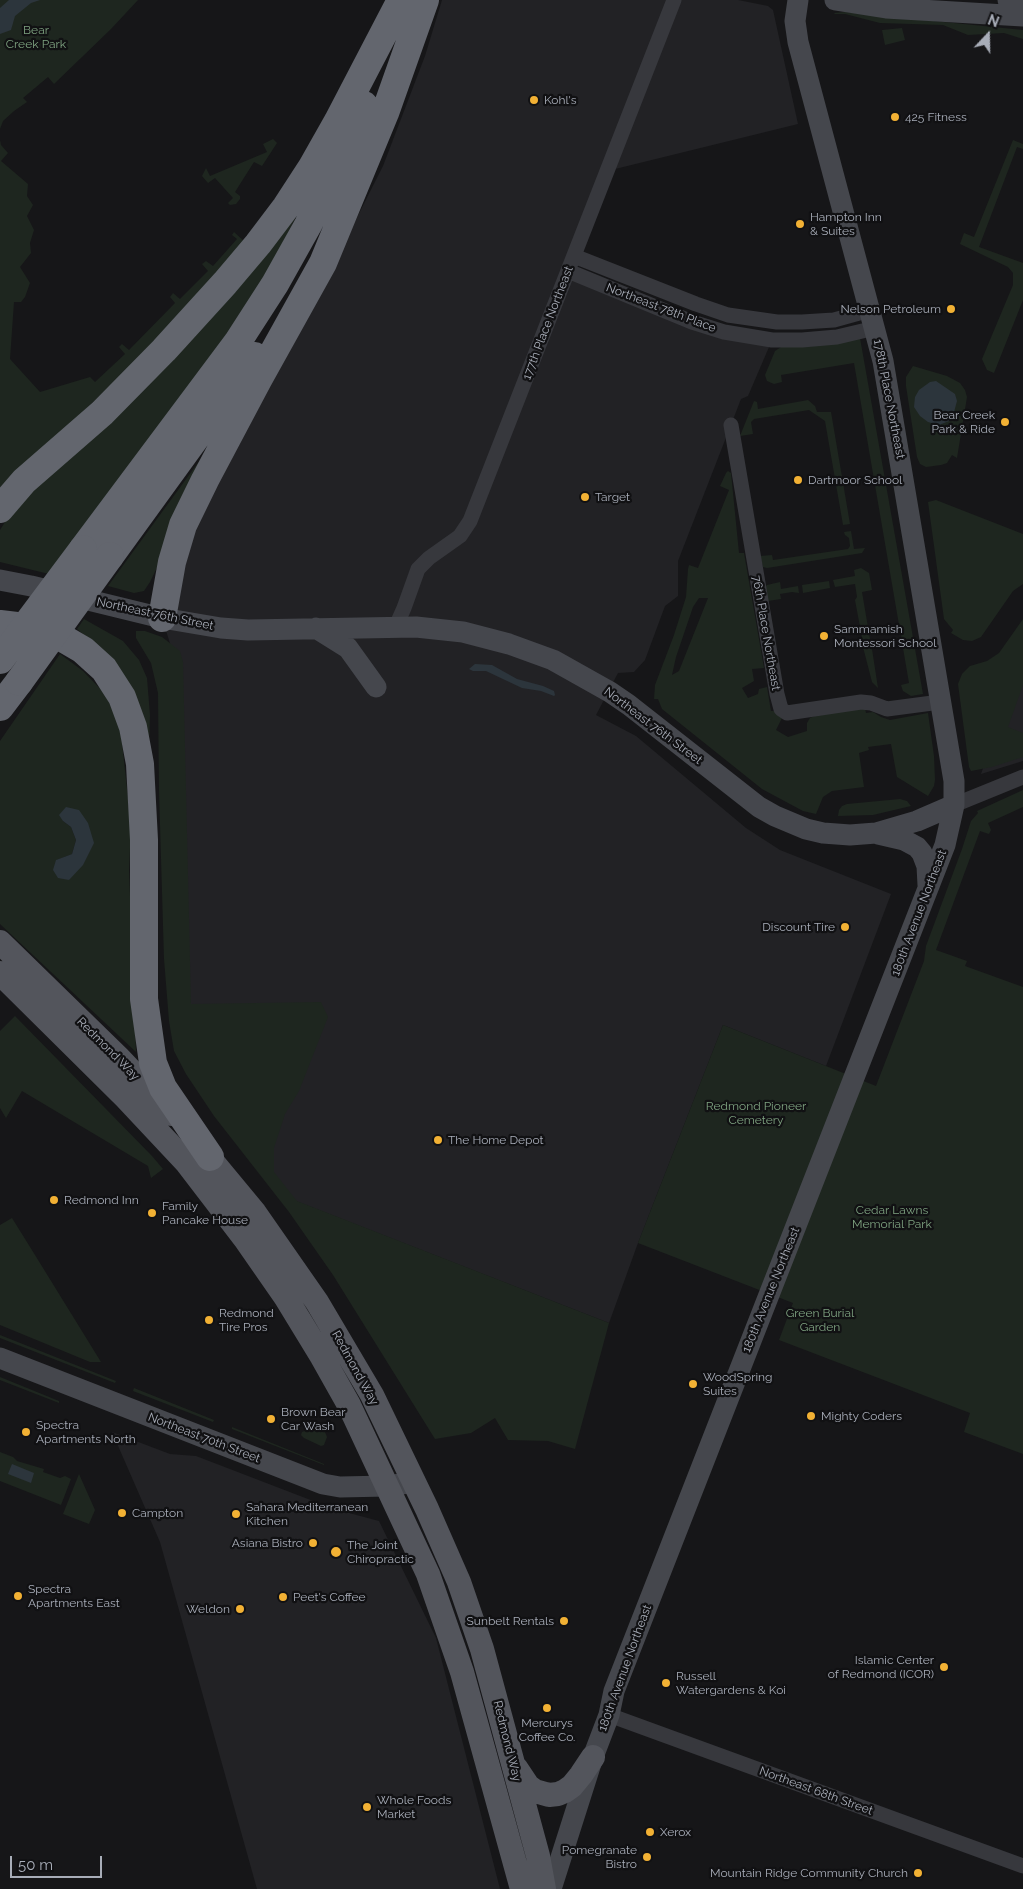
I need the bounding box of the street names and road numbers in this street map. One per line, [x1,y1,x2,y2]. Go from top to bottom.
street label: 177th Place Northeast [520,264,576,382]
street label: Northeast 78th Place [604,280,718,336]
street label: 178th Place Northeast [870,338,908,460]
street label: 76th Place Northeast [749,574,783,692]
street label: Northeast 76th Street [95,595,215,633]
street label: Northeast 76th Street [601,684,705,768]
street label: 180th Avenue Northeast [888,848,950,978]
street label: Redmond Way [74,1015,142,1083]
street label: 180th Avenue Northeast [739,1225,803,1355]
street label: Redmond Way [329,1328,381,1408]
street label: Northeast 70th Street [146,1410,262,1466]
street label: 180th Avenue Northeast [595,1603,655,1733]
street label: Redmond Way [490,1699,524,1783]
street label: Northeast 68th Street [757,1764,875,1818]

